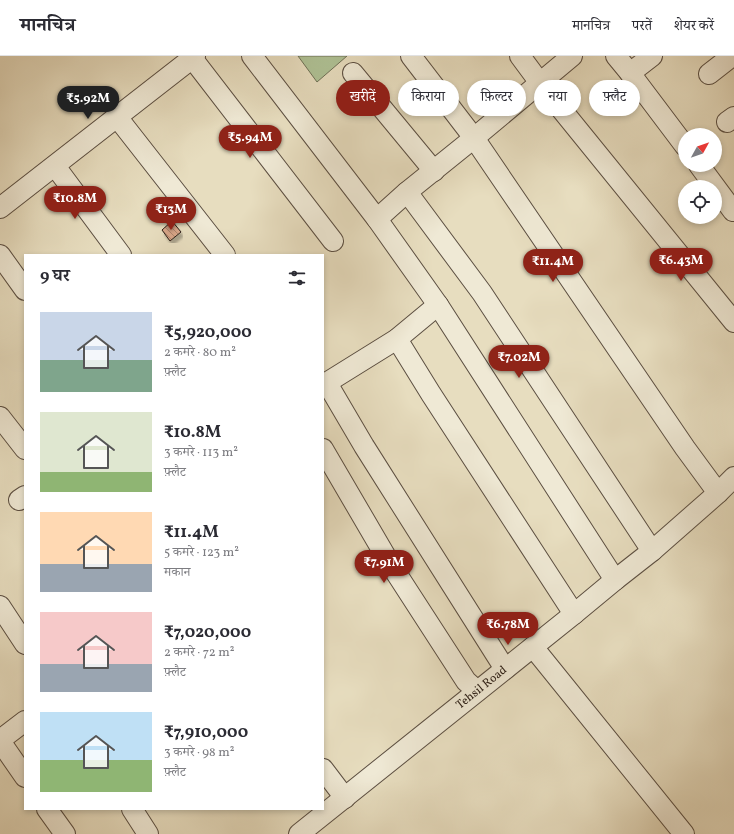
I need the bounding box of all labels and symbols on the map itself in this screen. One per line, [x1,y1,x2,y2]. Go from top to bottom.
pin: ₹5.92M [55,86,121,120]
pin: ₹5.94M [217,125,283,159]
north arrow [678,128,722,172]
pin: ₹10.8M [42,186,108,220]
pin: ₹13M [147,197,195,231]
pin: ₹6.43M [648,248,714,282]
pin: ₹11.4M [520,249,586,283]
pin: ₹7.02M [486,345,552,379]
pin: ₹7.91M [351,550,417,584]
pin: ₹6.78M [475,612,541,646]
street label: Tehsil Road [453,662,511,713]

